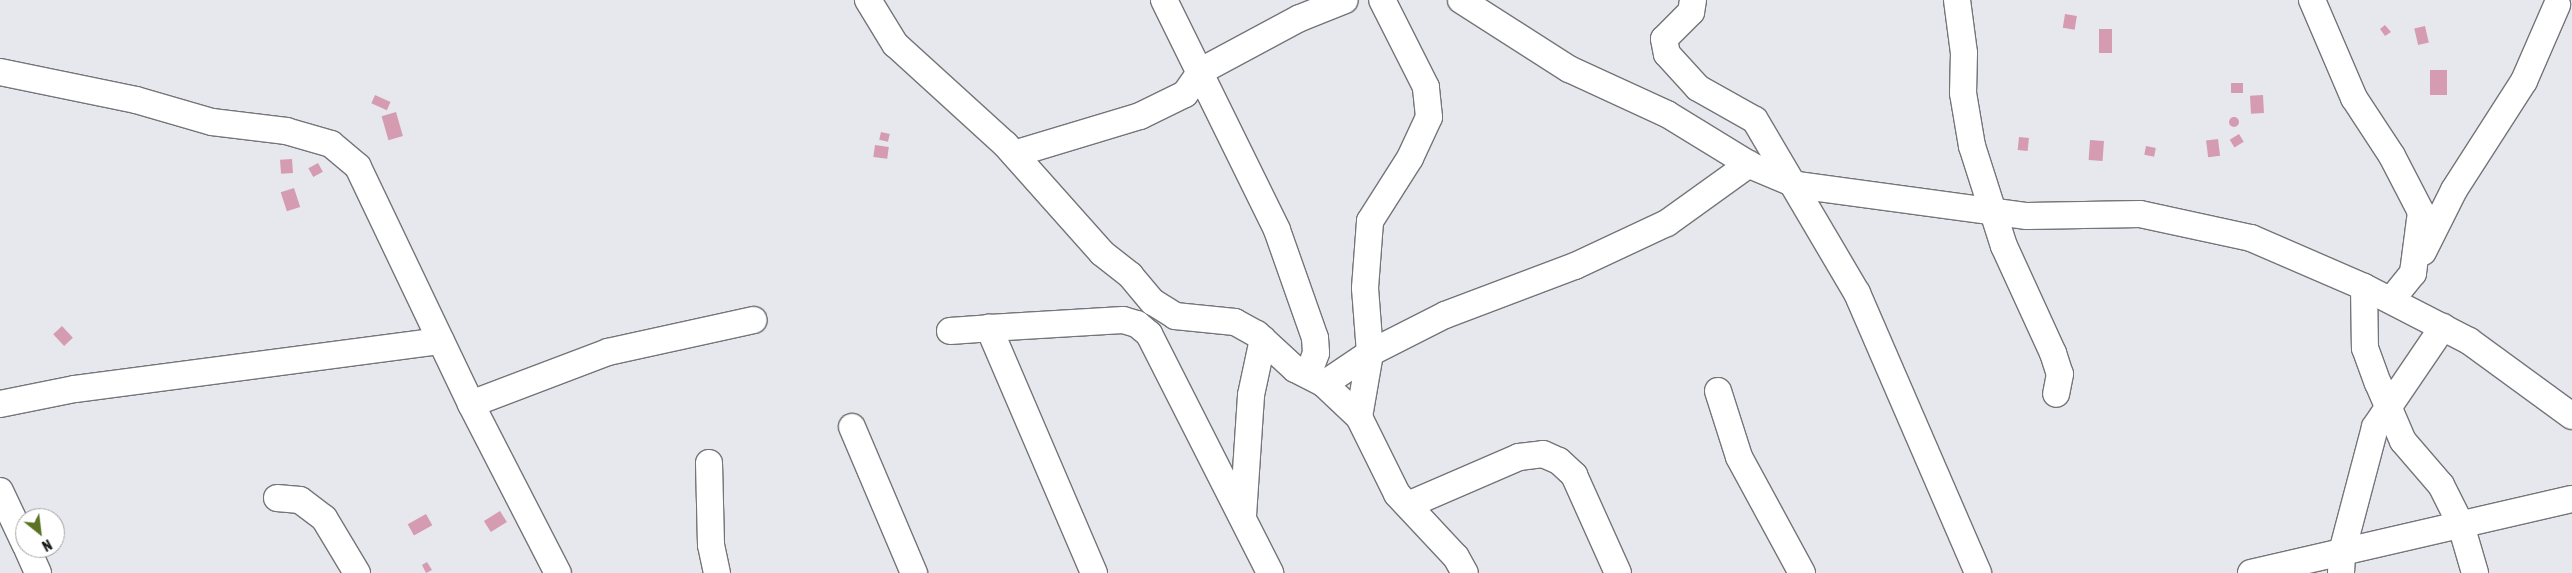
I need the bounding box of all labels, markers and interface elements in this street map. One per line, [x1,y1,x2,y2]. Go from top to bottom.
north arrow [15,508,65,558]
text: N [39,536,54,554]

